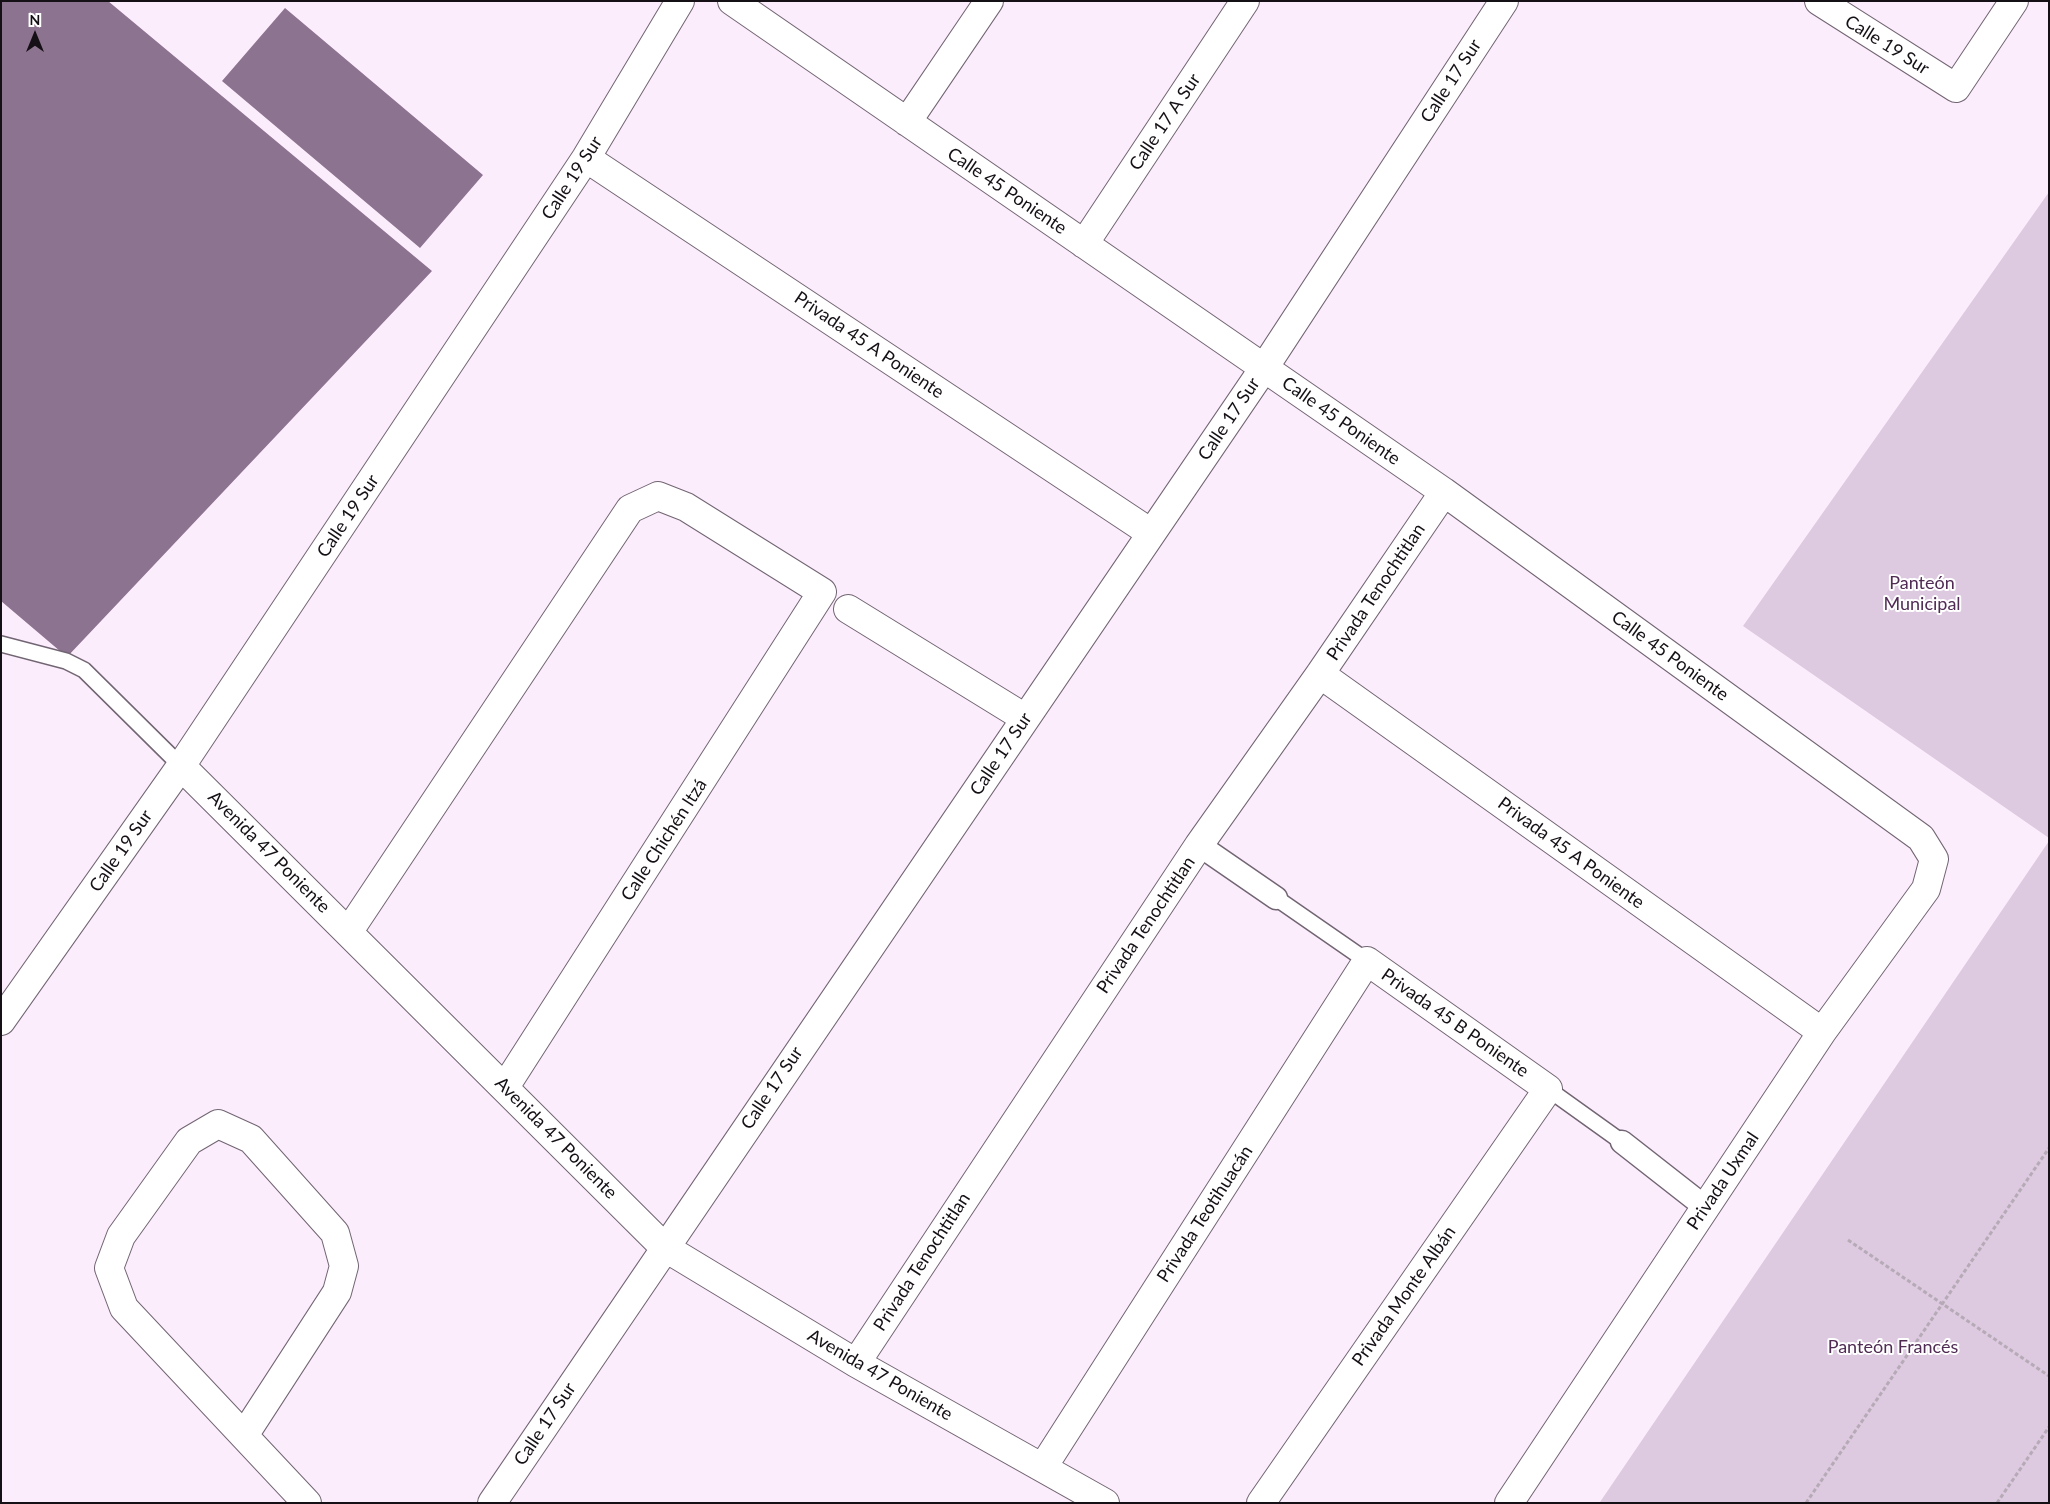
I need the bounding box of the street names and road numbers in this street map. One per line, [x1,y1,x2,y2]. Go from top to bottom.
street label: Calle 19 Sur [1841,11,1933,79]
street label: Calle 17 Sur [1416,35,1486,127]
street label: Calle 17 A Sur [1125,70,1205,174]
street label: Calle 19 Sur [537,132,607,224]
street label: Calle 45 Poniente [943,143,1071,239]
street label: Privada 45 A Poniente [790,287,948,403]
street label: Calle 45 Poniente [1278,372,1404,470]
street label: Calle 17 Sur [1193,373,1265,465]
street label: Calle 19 Sur [312,470,384,562]
street label: Privada Tenochtitlan [1322,519,1430,665]
street label: Calle 45 Poniente [1607,606,1733,706]
street label: Calle 17 Sur [965,708,1037,800]
street label: Calle Chichén Itzá [617,775,711,905]
street label: Avenida 47 Poniente [203,786,335,918]
street label: Privada 45 A Poniente [1494,793,1648,913]
street label: Calle 19 Sur [85,806,157,896]
street label: Privada Tenochtitlan [1092,852,1200,998]
street label: Privada 45 B Poniente [1377,964,1533,1082]
street label: Calle 17 Sur [736,1042,808,1134]
street label: Avenida 47 Poniente [490,1072,622,1204]
street label: Privada Uxmal [1682,1128,1764,1234]
street label: Privada Teotihuacán [1153,1142,1257,1286]
street label: Privada Tenochtitlan [869,1189,975,1335]
street label: Privada Monte Albán [1348,1222,1460,1370]
street label: Avenida 47 Poniente [804,1325,956,1425]
street label: Calle 17 Sur [509,1378,581,1470]

